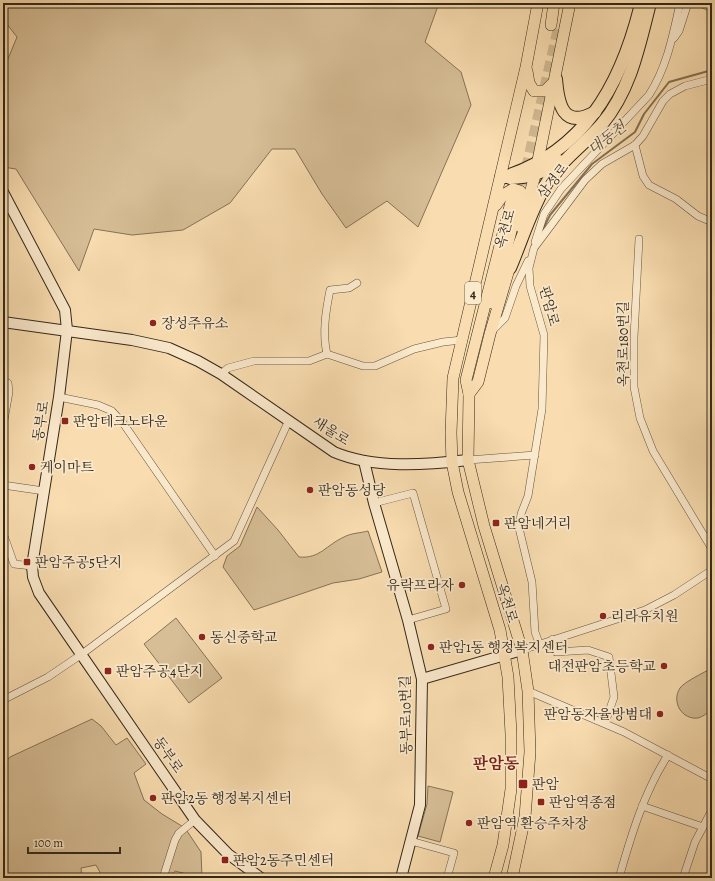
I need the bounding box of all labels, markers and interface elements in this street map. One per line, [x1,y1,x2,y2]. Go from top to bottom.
water label: 대동천 [584,116,631,159]
street label: 삼정로 [533,159,573,203]
street label: 옥천로 [490,206,520,251]
road number: 4 [465,282,481,304]
street label: 판암로 [535,284,564,329]
street label: 옥천로180번길 [614,301,633,387]
place label: 장성주유소 [161,314,229,333]
marker: 장성주유소 [148,318,158,328]
street label: 동부로 [28,399,54,443]
place label: 판암테크노타운 [73,412,168,431]
street label: 새울로 [309,412,354,450]
marker: 판암테크노타운 [60,416,70,426]
place label: 케이마트 [40,458,95,477]
marker: 케이마트 [27,462,37,472]
place label: 판암동성당 [318,481,386,500]
marker: 판암동성당 [305,485,315,495]
place label: 판암네거리 [504,514,572,533]
marker: 판암네거리 [491,518,501,528]
place label: 판암주공5단지 [35,553,122,572]
marker: 판암주공5단지 [22,557,32,567]
place label: 유락프라자 [386,576,454,595]
marker: 유락프라자 [457,580,467,590]
street label: 옥천로 [492,581,522,626]
place label: 리라유치원 [611,607,679,626]
marker: 리라유치원 [598,611,608,621]
place label: 동신중학교 [210,628,278,647]
marker: 동신중학교 [197,632,207,642]
place label: 판암1동 행정복지센터 [439,638,568,657]
marker: 판암1동 행정복지센터 [426,642,436,652]
place label: 대전판암초등학교 [548,657,656,676]
marker: 대전판암초등학교 [659,661,669,671]
place label: 판암주공4단지 [116,662,204,681]
marker: 판암주공4단지 [103,666,113,676]
street label: 동부로10번길 [396,675,416,755]
place label: 판암동자율방범대 [544,705,652,724]
marker: 판암동자율방범대 [655,709,665,719]
street label: 동부로 [149,733,188,777]
district label: 판암동 [473,753,520,775]
place label: 판암 [532,775,560,794]
marker: 판암 [517,778,529,790]
place label: 판암2동 행정복지센터 [161,789,292,808]
marker: 판암2동 행정복지센터 [148,793,158,803]
place label: 판암역종점 [549,793,617,812]
marker: 판암역종점 [536,797,546,807]
place label: 판암역 환승주차장 [477,814,588,833]
marker: 판암역 환승주차장 [464,818,474,828]
scale bar [28,829,120,855]
text: 100 m [34,835,63,851]
place label: 판암2동주민센터 [233,851,334,870]
marker: 판암2동주민센터 [220,855,230,865]

